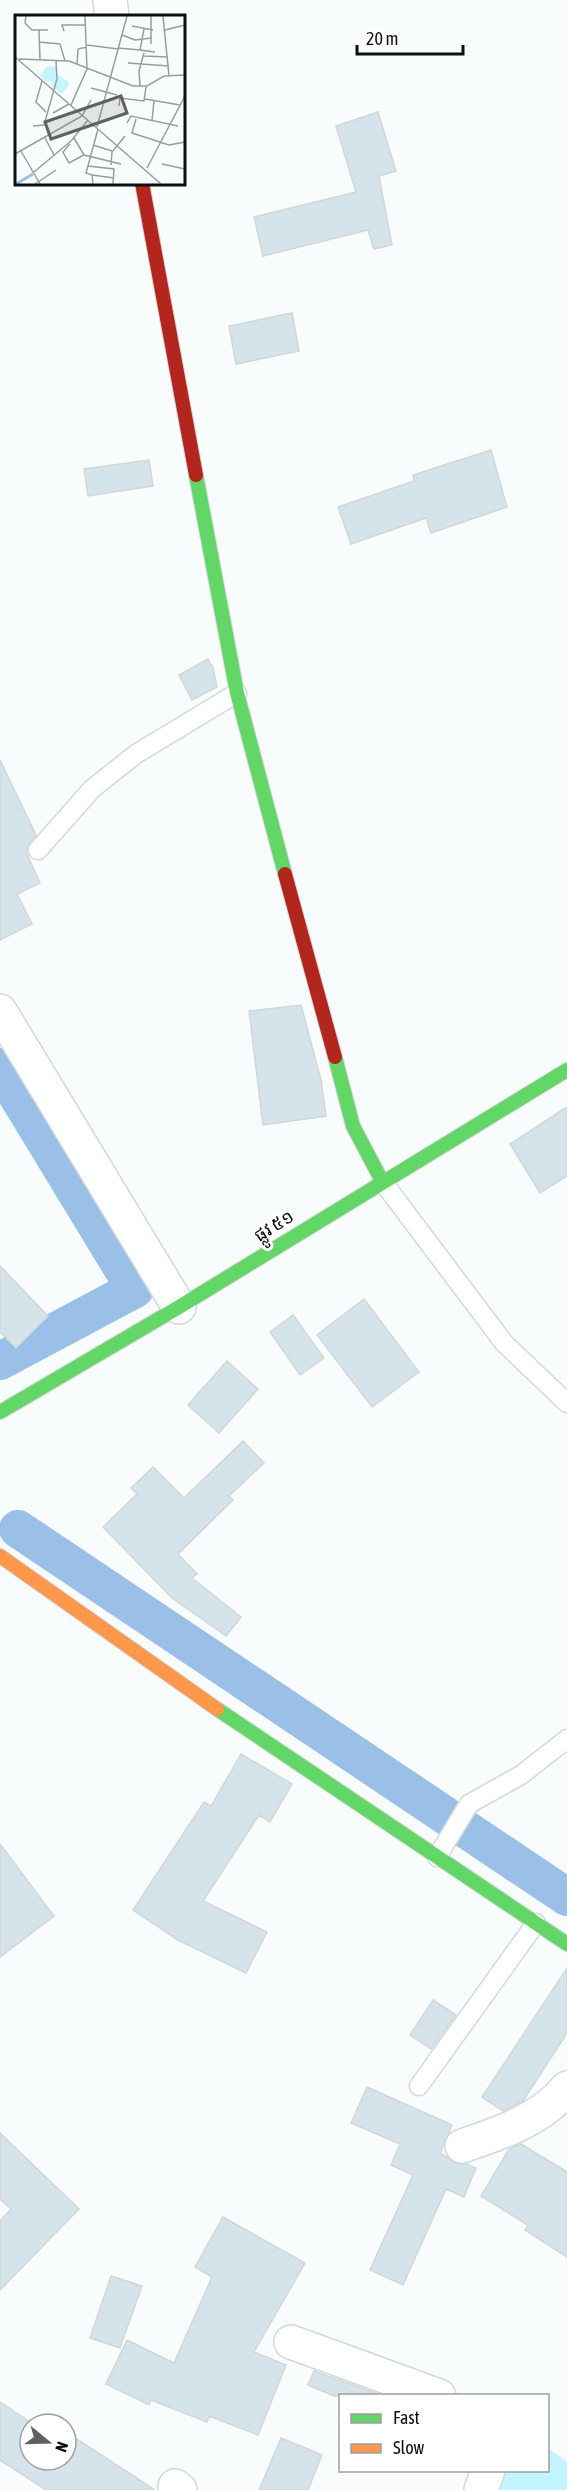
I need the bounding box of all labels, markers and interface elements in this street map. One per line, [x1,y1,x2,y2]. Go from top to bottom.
inset map [15,15,184,184]
scale bar [357,18,464,56]
text: 20 m [366,28,398,49]
street label: ផ្លូវ ៥១ [250,1205,301,1251]
legend [339,2394,549,2472]
text: Fast [393,2407,420,2428]
north arrow [18,2412,78,2472]
text: Slow [393,2437,424,2458]
text: N [52,2439,72,2454]

